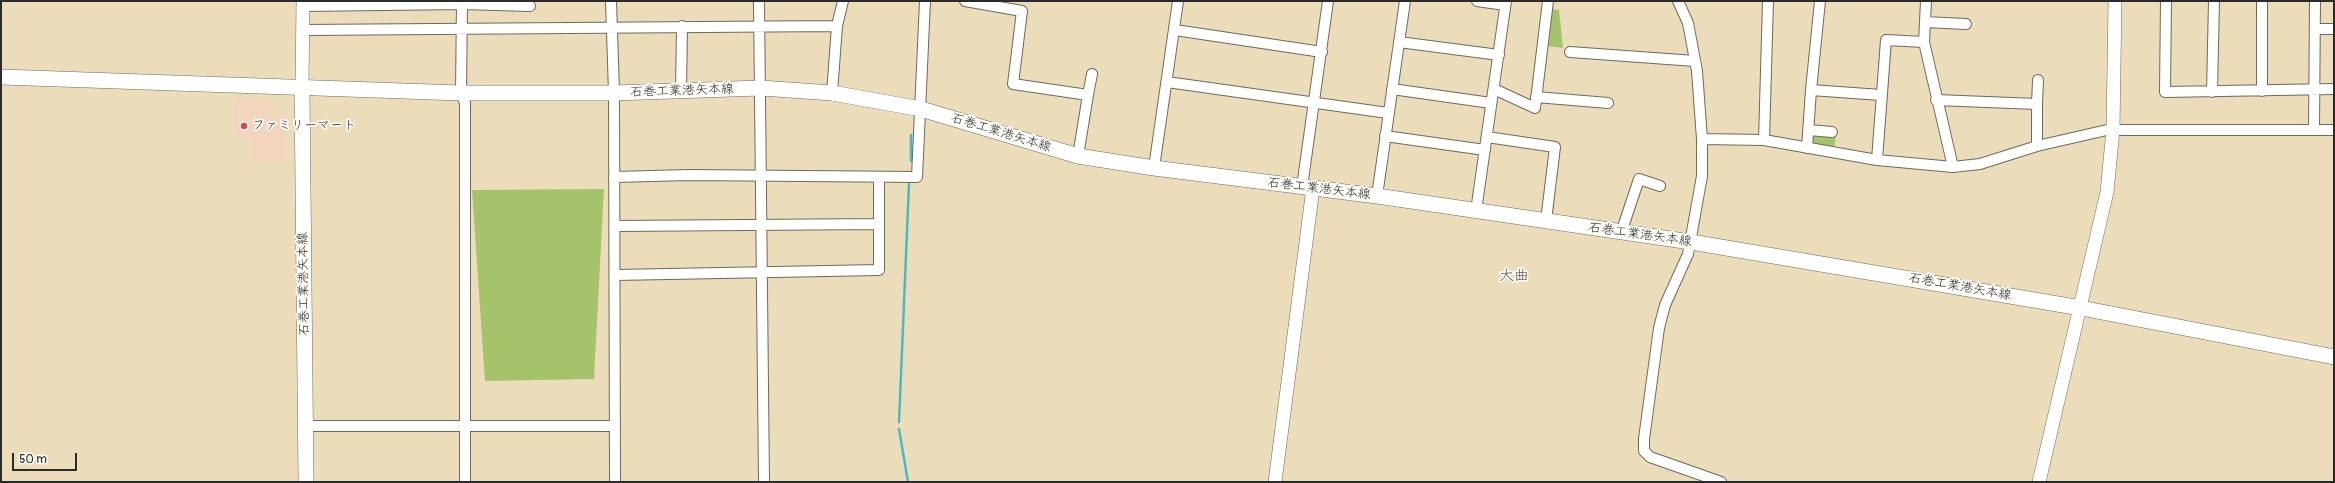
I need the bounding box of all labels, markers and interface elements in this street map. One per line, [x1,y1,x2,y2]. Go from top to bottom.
street label: 石巻工業港矢本線 [630,81,734,101]
street label: 石巻工業港矢本線 [949,110,1053,156]
place label: ファミリーマート [252,118,356,134]
marker: ファミリーマート [239,121,249,131]
street label: 石巻工業港矢本線 [1266,175,1372,203]
street label: 石巻工業港矢本線 [1587,220,1693,250]
street label: 石巻工業港矢本線 [295,232,313,336]
district label: 大曲 [1499,267,1529,285]
street label: 石巻工業港矢本線 [1907,270,2013,304]
scale bar [14,445,79,471]
text: 50 m [19,452,47,467]

